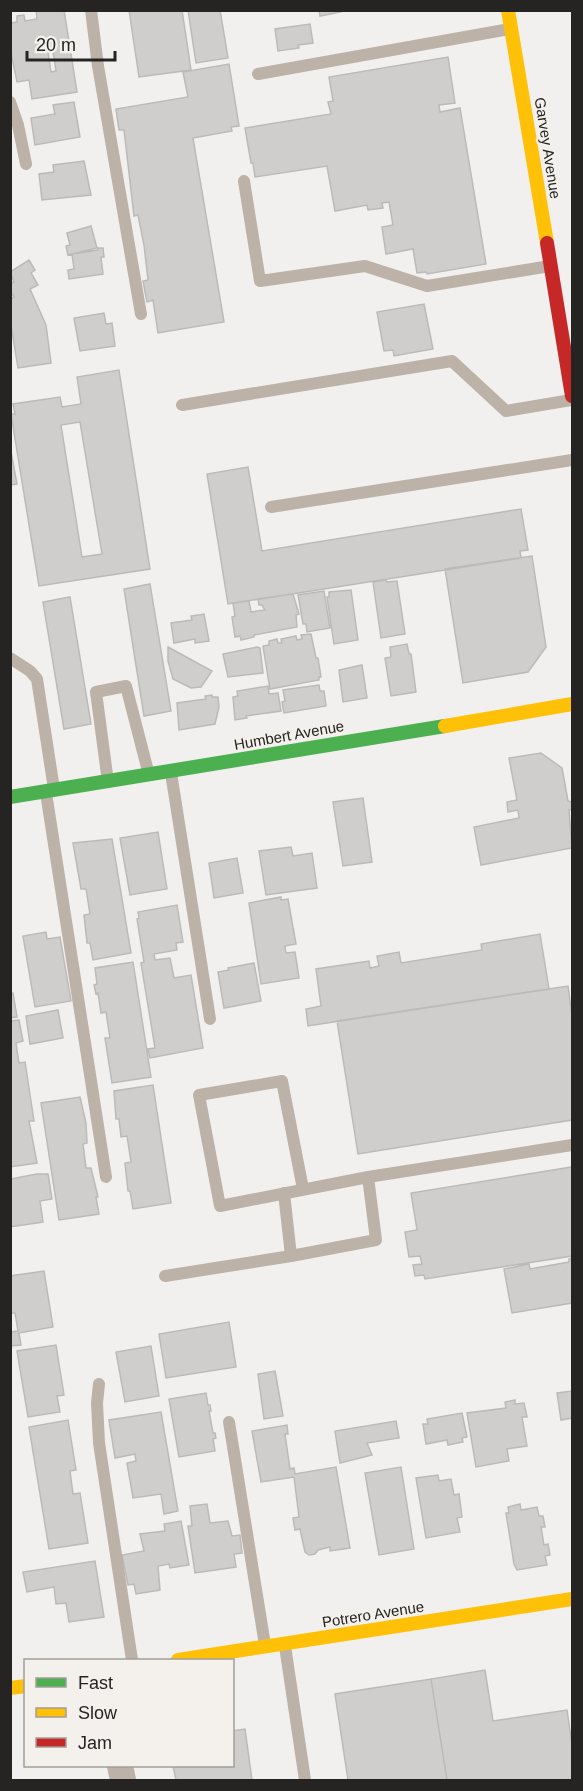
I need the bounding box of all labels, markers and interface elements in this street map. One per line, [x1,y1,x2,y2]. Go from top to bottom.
scale bar [27,24,116,62]
text: 20 m [36,35,76,55]
street label: Garvey Avenue [532,96,564,200]
street label: Humbert Avenue [233,717,345,753]
street label: Potrero Avenue [321,1598,425,1630]
legend [24,1659,234,1767]
text: Fast [78,1673,113,1693]
text: Slow [78,1703,118,1723]
text: Jam [78,1733,112,1753]

